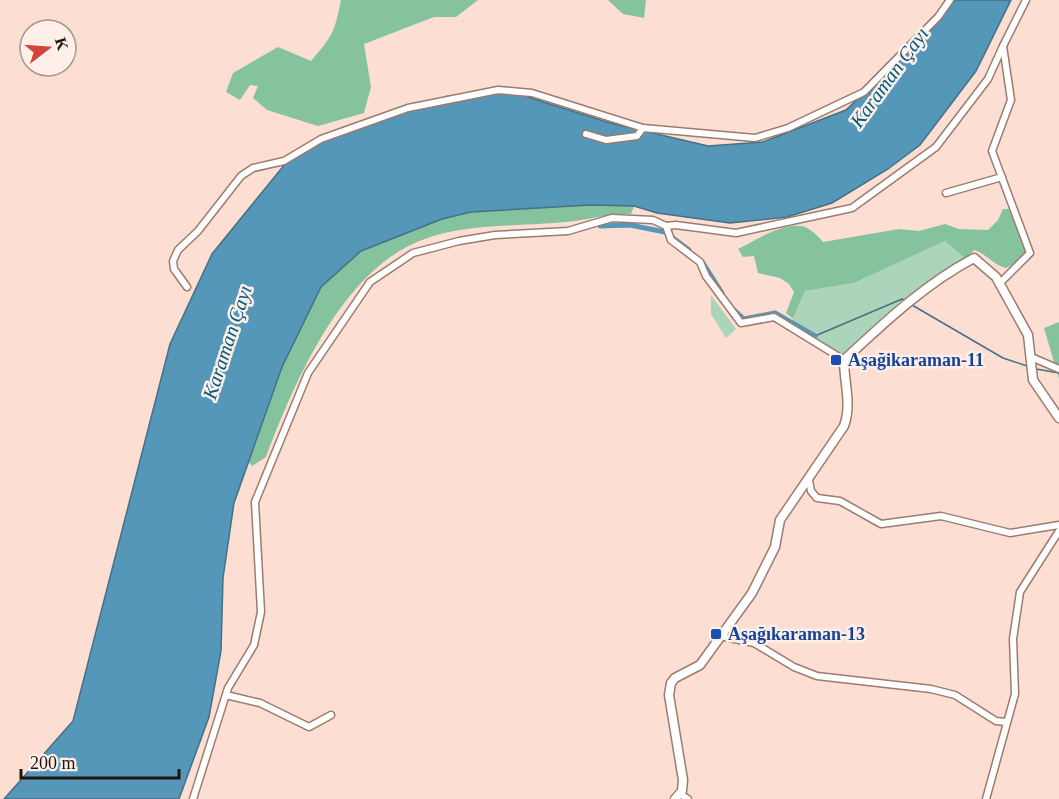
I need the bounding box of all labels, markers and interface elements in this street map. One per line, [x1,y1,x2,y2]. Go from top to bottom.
north arrow [18,18,78,78]
water label: Karaman Çayı [845,23,933,133]
text: K [52,35,72,53]
water label: Karaman Çayı [198,282,257,403]
place label: Aşağikaraman-11 [848,350,984,370]
marker: Aşağikaraman-11 [829,353,843,367]
place label: Aşağıkaraman-13 [728,624,865,644]
marker: Aşağıkaraman-13 [709,627,723,641]
scale bar [21,742,178,780]
text: 200 m [30,753,76,773]

